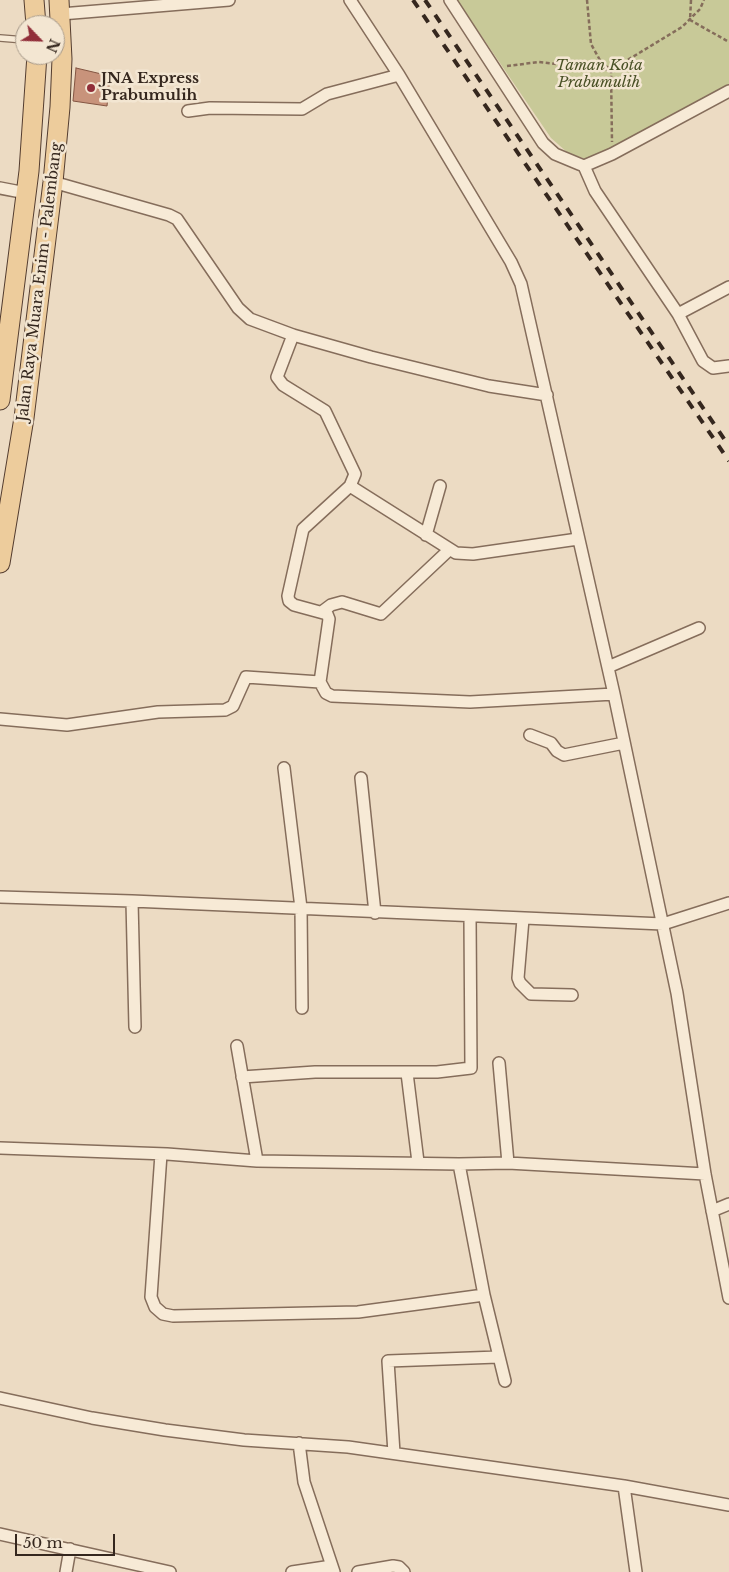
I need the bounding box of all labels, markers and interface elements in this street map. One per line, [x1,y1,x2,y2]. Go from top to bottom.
north arrow [15,15,65,65]
text: N [42,36,64,55]
park label: Taman Kota Prabumulih [555,57,643,92]
place label: JNA Express Prabumulih [101,70,199,105]
marker: JNA Express Prabumulih [85,82,97,94]
street label: Jalan Raya Muara Enim - Palembang [14,141,66,423]
scale bar [18,1524,118,1556]
text: 50 m [23,1533,63,1552]

